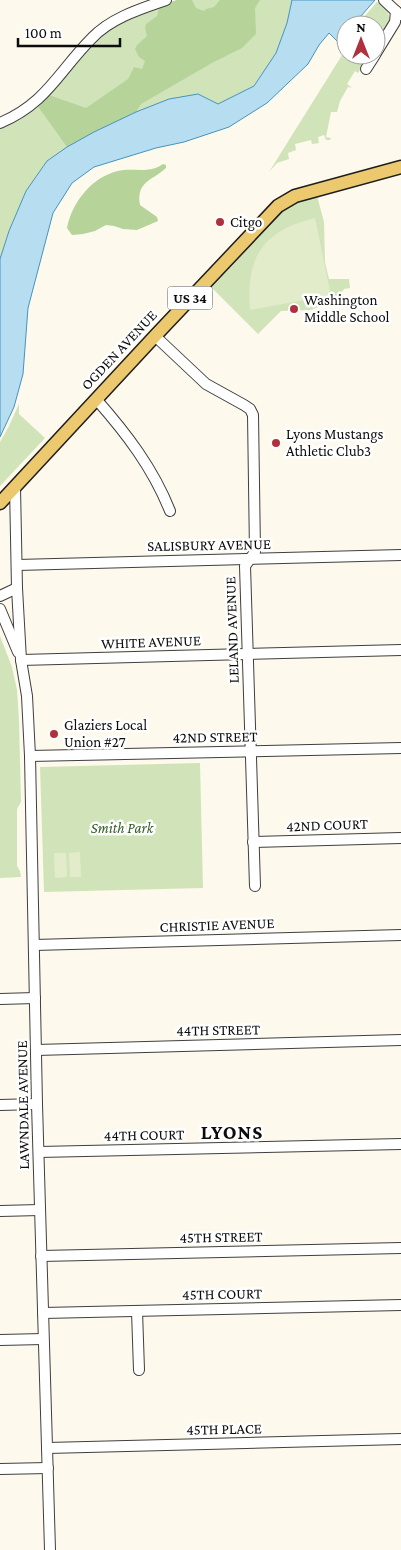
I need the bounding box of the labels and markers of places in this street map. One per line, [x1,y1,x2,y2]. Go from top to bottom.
place label: Citgo [230,214,262,231]
marker: Citgo [214,216,226,228]
place label: Washington Middle School [304,292,390,325]
marker: Washington Middle School [288,303,300,315]
place label: Lyons Mustangs Athletic Club3 [286,426,383,459]
marker: Lyons Mustangs Athletic Club3 [270,437,282,449]
place label: Glaziers Local Union #27 [64,717,147,750]
marker: Glaziers Local Union #27 [48,728,60,740]

